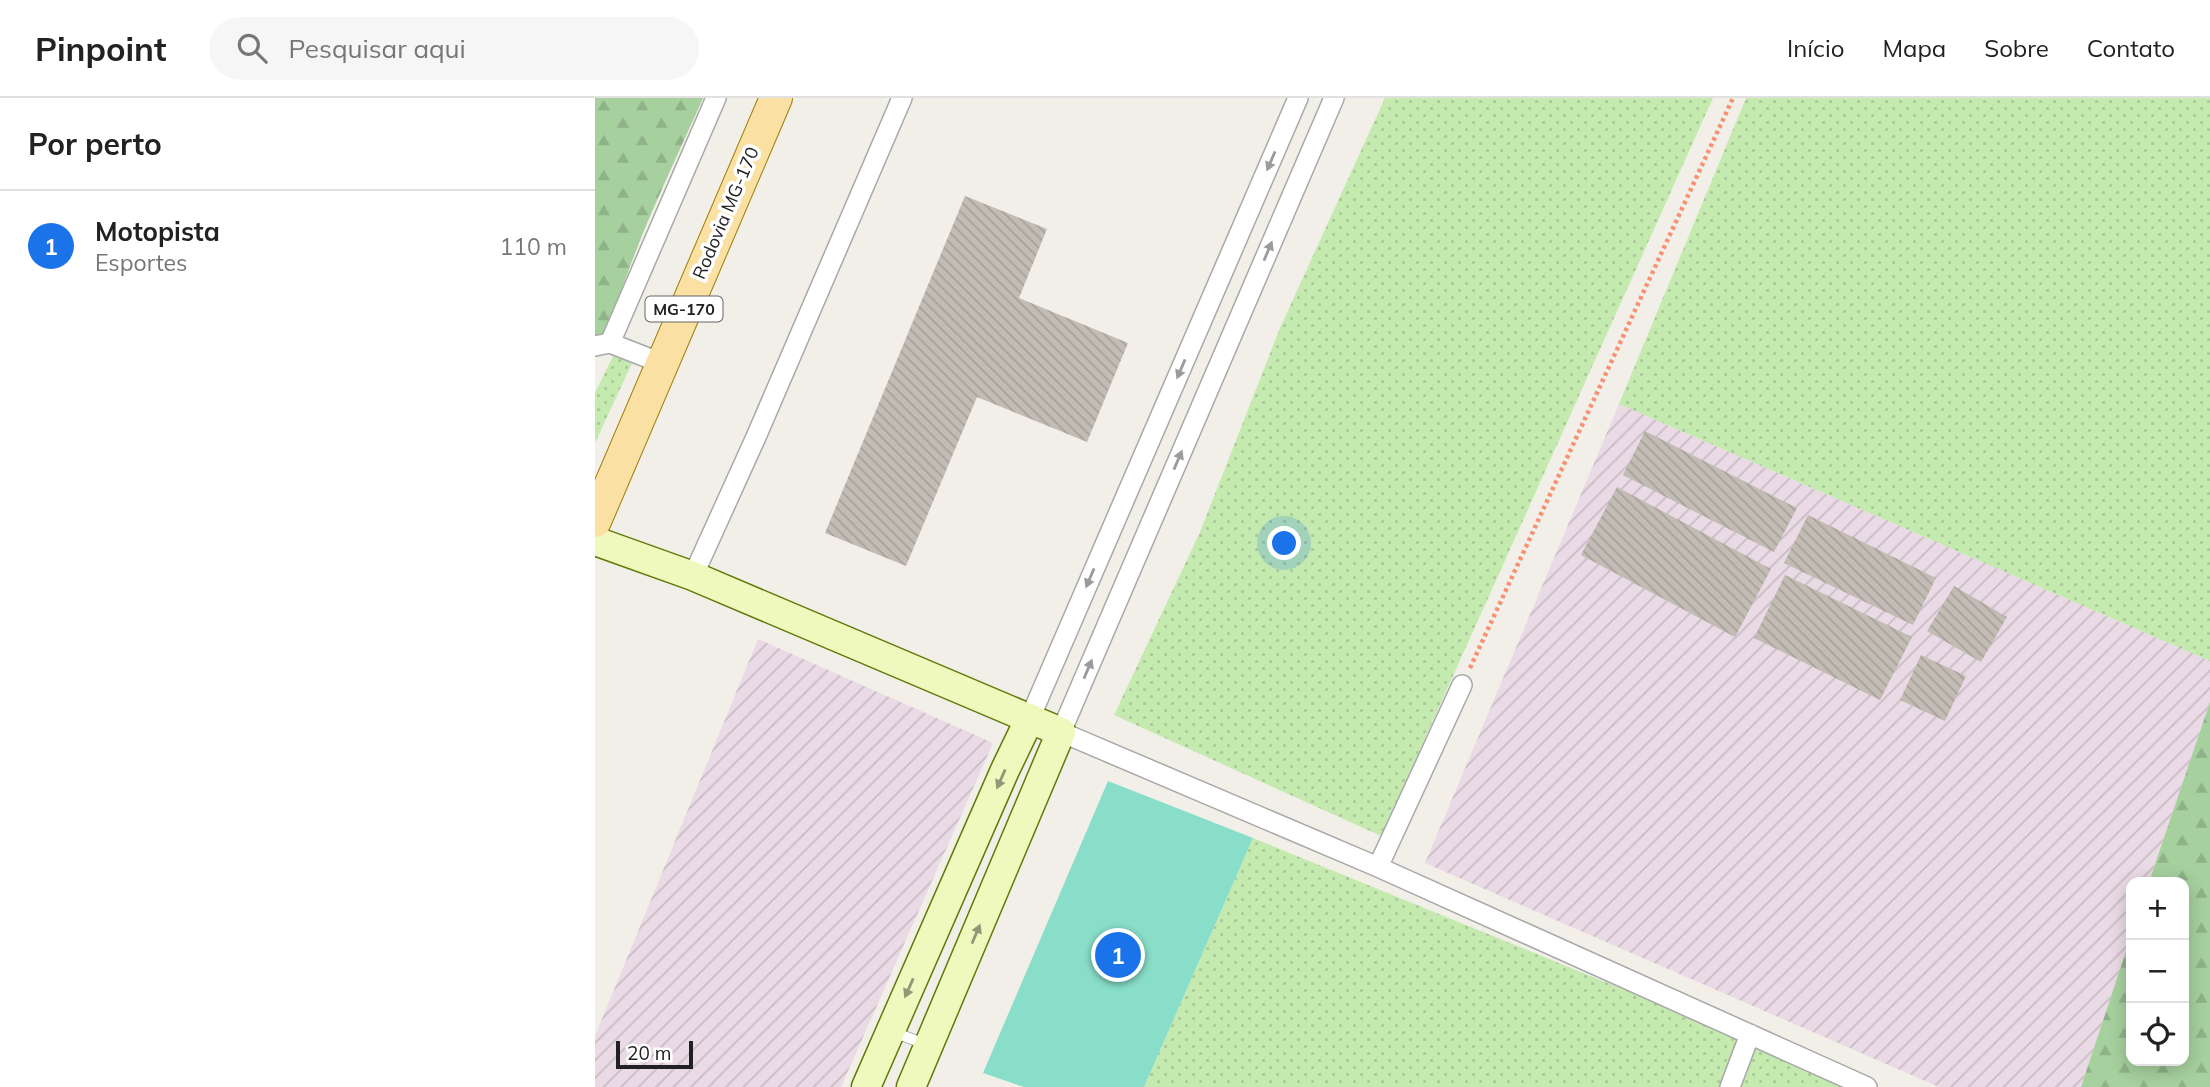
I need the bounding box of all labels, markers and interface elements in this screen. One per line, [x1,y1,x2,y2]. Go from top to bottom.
search box [209,17,699,80]
text: Pinpoint [35,28,167,69]
icon: search [233,29,271,67]
text: Pesquisar aqui [289,32,466,65]
text: Início [1787,33,1844,63]
text: Mapa [1882,33,1946,63]
text: Sobre [1984,33,2049,63]
text: Contato [2087,33,2175,63]
text: Por perto [28,125,162,163]
street label: Rodovia MG-170 [687,143,764,282]
one-way arrow [1265,150,1276,171]
text: Motopista [95,215,220,248]
text: 1 [44,232,58,261]
text: 110 m [499,232,567,261]
one-way arrow [1263,240,1274,261]
text: Esportes [95,248,188,277]
road number: MG-170 [645,296,723,322]
one-way arrow [1175,359,1186,380]
one-way arrow [1172,450,1184,470]
your location [1267,526,1301,560]
one-way arrow [1085,568,1096,589]
one-way arrow [1082,659,1094,679]
one-way arrow [995,769,1006,790]
map controls [2126,877,2189,1066]
button: + [2126,877,2189,940]
one-way arrow [970,924,982,944]
pin: 1 [1095,929,1141,981]
button: − [2126,940,2189,1003]
one-way arrow [903,978,915,998]
button: locate [2126,1003,2189,1066]
scale bar [616,1038,693,1070]
text: 20 m [627,1041,671,1065]

